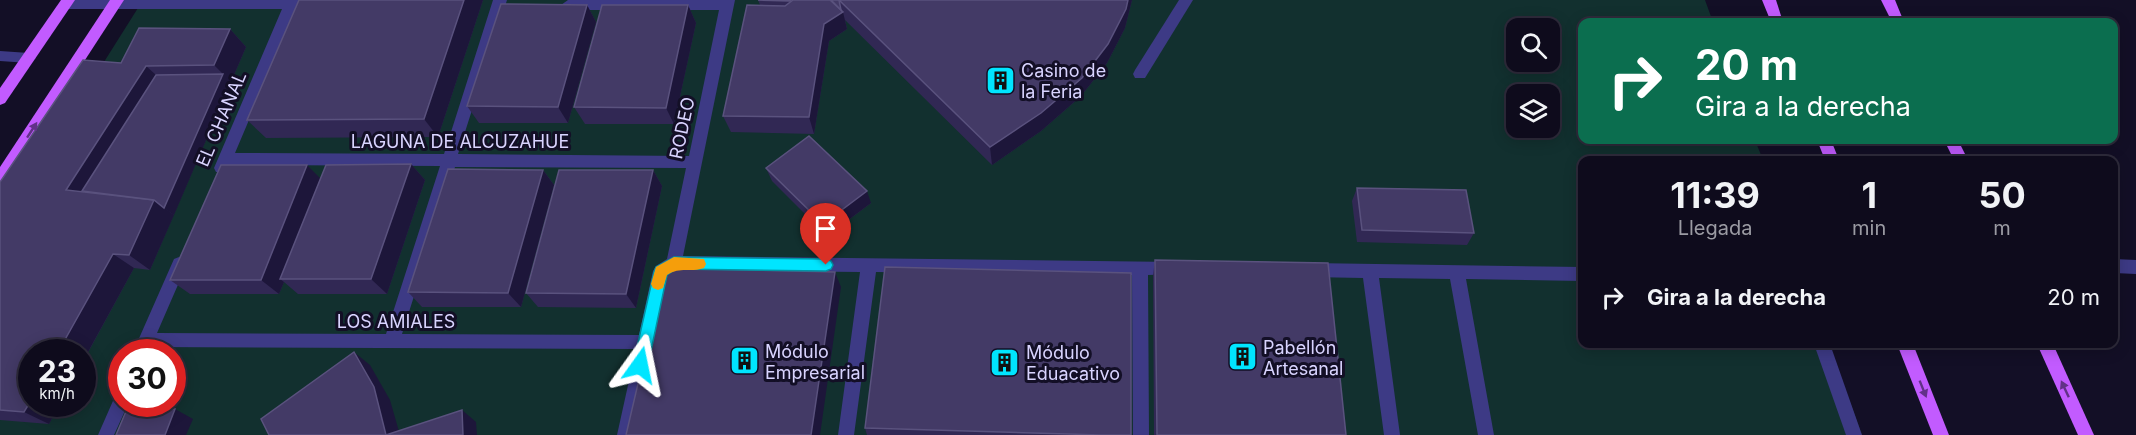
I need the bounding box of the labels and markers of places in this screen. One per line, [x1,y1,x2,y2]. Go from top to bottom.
place label: Casino de la Feria [1021,60,1106,102]
building icon: Casino de la Feria [984,64,1016,96]
pin [800,203,851,265]
place label: Pabellón Artesanal [1263,337,1343,379]
place label: Módulo Empresarial [765,341,865,383]
building icon: Pabellón Artesanal [1226,341,1258,373]
place label: Módulo Eduacativo [1026,342,1120,384]
building icon: Módulo Empresarial [728,345,760,377]
building icon: Módulo Eduacativo [989,346,1021,378]

